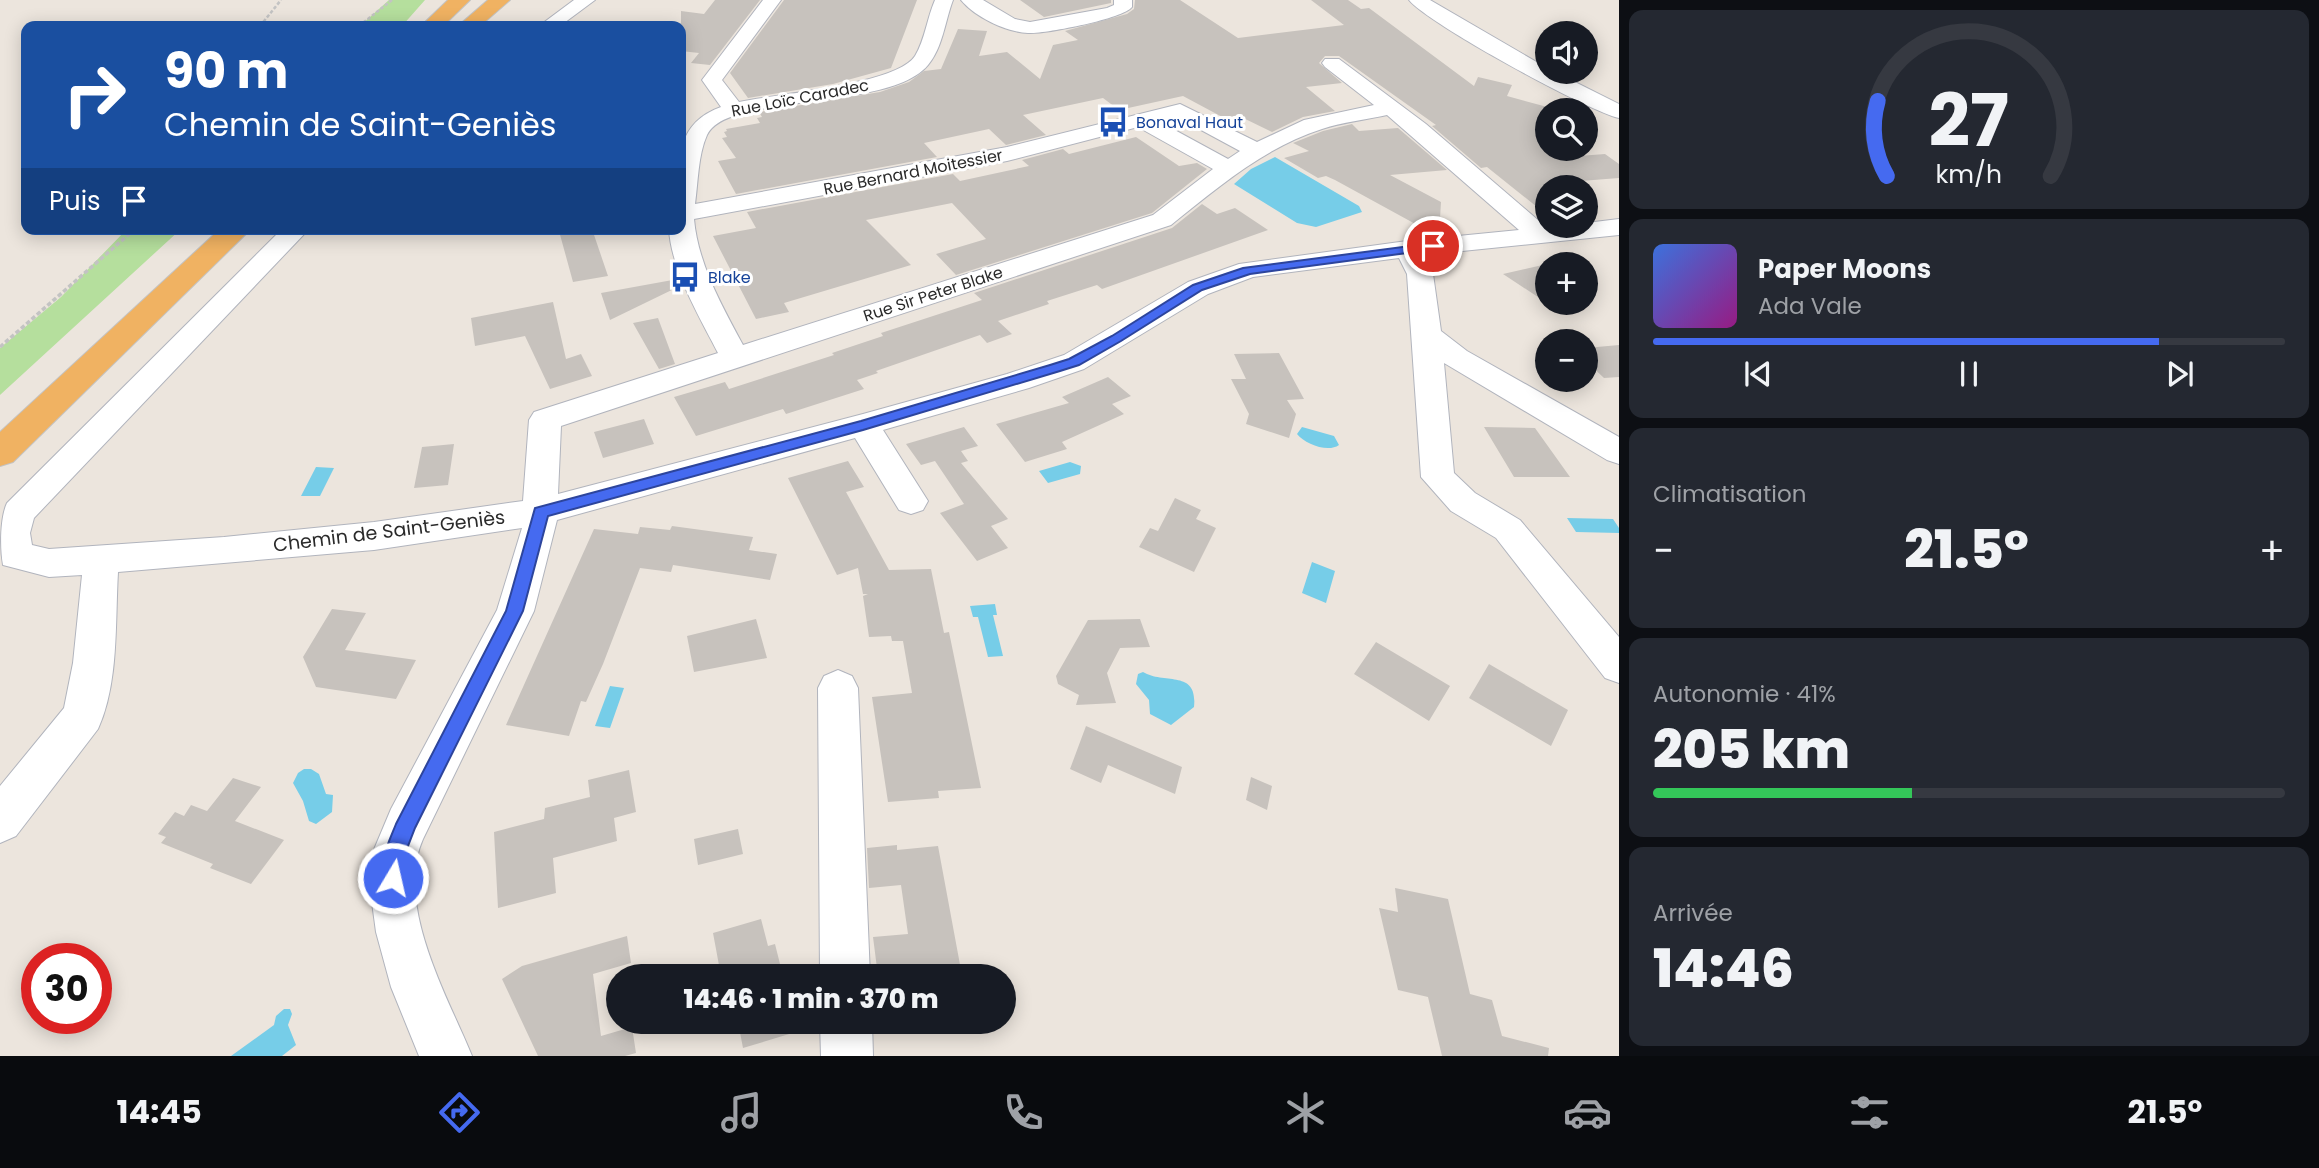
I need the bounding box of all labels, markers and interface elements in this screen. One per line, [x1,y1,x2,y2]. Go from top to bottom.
map controls [1535,21,1598,392]
button: sound [1535,21,1598,84]
text: 90 m [164,37,288,105]
icon: right [49,49,140,140]
text: 27 [1929,70,2009,171]
street label: Rue Loïc Caradec [729,73,871,123]
button: search [1535,98,1598,161]
text: Chemin de Saint-Geniès [164,102,557,147]
bus stop icon: Bonaval Haut [1096,105,1130,139]
place label: Bonaval Haut [1136,111,1243,134]
street label: Rue Bernard Moitessier [821,143,1005,201]
text: km/h [1936,156,2002,191]
button: layers [1535,175,1598,238]
icon: arrive [115,182,153,220]
text: Puis [49,183,101,219]
pin [1403,216,1463,276]
icon: arrive [1414,227,1452,265]
text: Paper Moons [1758,251,1931,287]
button: + [1535,252,1598,315]
bus stop icon: Blake [668,260,702,294]
street label: Rue Sir Peter Blake [860,261,1006,327]
place label: Blake [708,266,751,289]
text: Ada Vale [1758,290,1862,322]
button: − [1535,329,1598,392]
icon: previous [1739,355,1777,393]
icon: pause [1950,355,1988,393]
icon: next [2161,355,2199,393]
text: Climatisation [1653,478,1806,510]
street label: Chemin de Saint-Geniès [272,503,506,559]
text: 21.5° [1904,513,2029,586]
text: − [1653,524,1674,577]
text: + [2259,524,2285,577]
text: Autonomie · 41% [1653,678,1836,710]
text: 205 km [1653,713,1850,786]
position arrow [356,841,430,915]
text: Arrivée [1653,897,1733,929]
text: 14:46 [1653,932,1794,1005]
speed limit sign: 30 [21,943,112,1034]
text: 14:46 · 1 min · 370 m [684,981,938,1017]
icon: directions [435,1088,484,1137]
icon: music [717,1088,766,1137]
icon: phone [999,1088,1048,1137]
icon: climate [1281,1088,1330,1137]
icon: car [1563,1088,1612,1137]
icon: filters [1845,1088,1894,1137]
text: 14:45 [117,1089,202,1134]
text: 21.5° [2127,1089,2202,1134]

